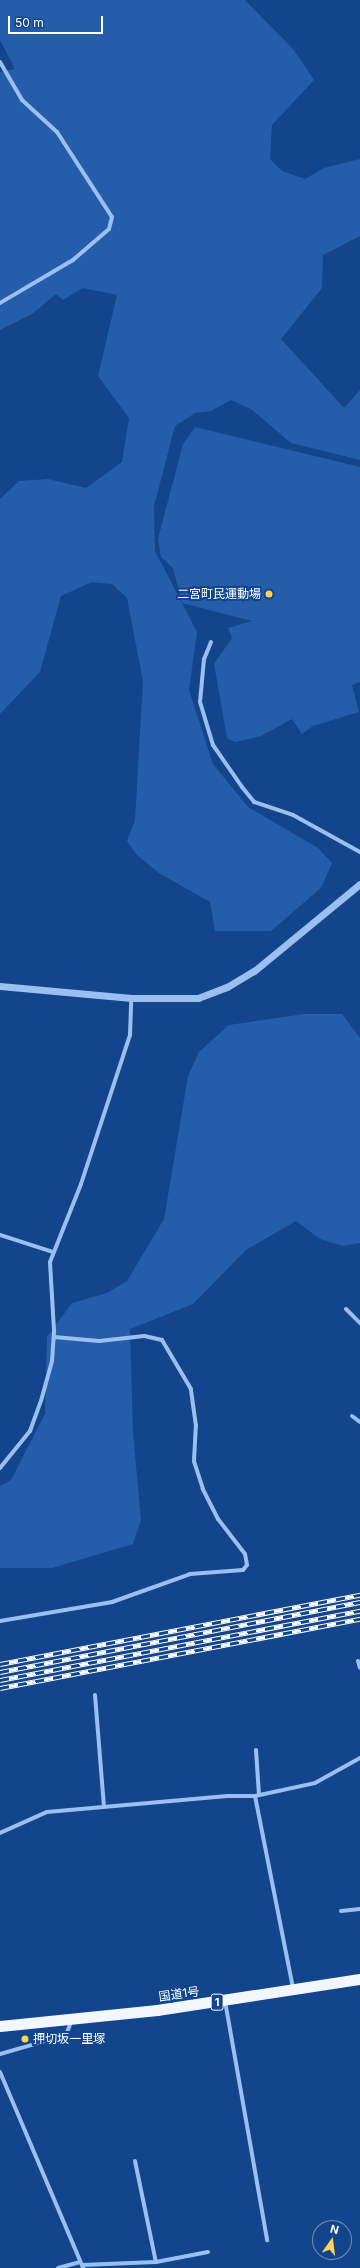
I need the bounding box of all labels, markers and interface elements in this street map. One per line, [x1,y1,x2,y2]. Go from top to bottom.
scale bar [10,8,105,34]
text: 50 m [15,15,44,30]
place label: 二宮町民運動場 [177,587,261,601]
marker: 二宮町民運動場 [264,589,274,599]
street label: 国道1号 [158,1984,200,2004]
road number: 1 [210,1993,224,2011]
place label: 押切坂一里塚 [33,2032,105,2046]
marker: 押切坂一里塚 [20,2034,30,2044]
north arrow [312,2220,352,2260]
text: N [329,2222,340,2237]

